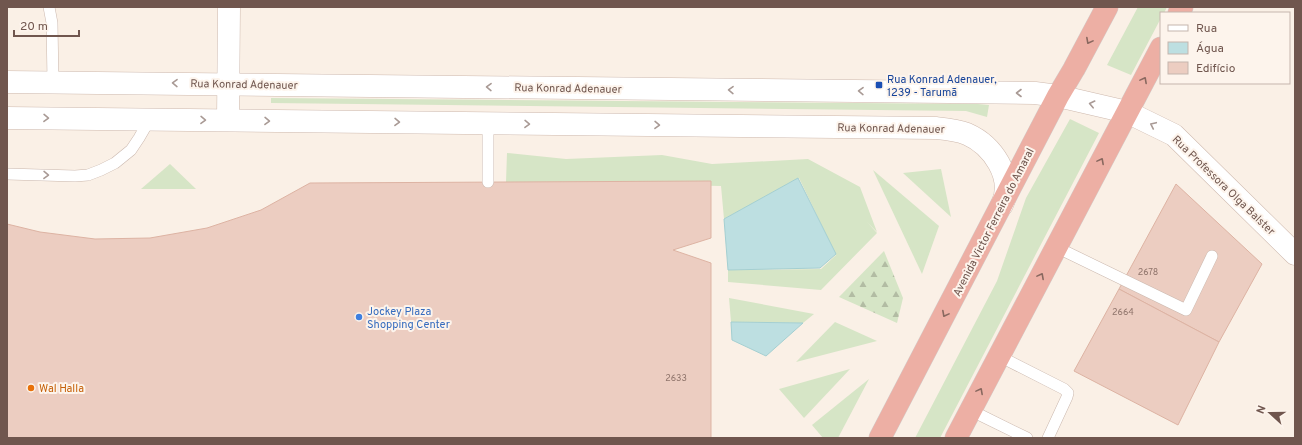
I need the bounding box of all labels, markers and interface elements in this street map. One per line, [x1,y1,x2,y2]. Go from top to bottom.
scale bar [14,12,79,38]
legend [1160,12,1290,84]
text: 20 m [20,19,48,35]
text: Rua [1196,21,1217,37]
one-way arrow [1086,37,1093,45]
text: Água [1196,41,1224,57]
text: Edifício [1196,61,1236,77]
place label: Rua Konrad Adenauer, 1239 - Tarumã [887,73,997,100]
street label: Rua Konrad Adenauer [190,77,299,93]
one-way arrow [1139,77,1147,84]
one-way arrow [172,79,178,88]
marker: Rua Konrad Adenauer, 1239 - Tarumã [874,80,884,90]
street label: Rua Konrad Adenauer [514,81,623,97]
one-way arrow [486,83,492,91]
one-way arrow [728,86,734,94]
one-way arrow [858,87,864,95]
one-way arrow [1016,89,1022,97]
one-way arrow [1089,101,1096,109]
one-way arrow [43,114,49,122]
one-way arrow [200,116,206,124]
one-way arrow [264,117,270,125]
one-way arrow [394,118,400,126]
one-way arrow [524,119,530,128]
one-way arrow [654,121,660,129]
street label: Rua Konrad Adenauer [837,121,946,137]
one-way arrow [1150,122,1157,130]
street label: Rua Professora Olga Balster [1169,133,1278,239]
street label: Avenida Victor Ferreira do Amaral [950,146,1038,299]
one-way arrow [1097,158,1104,165]
one-way arrow [43,171,49,179]
house number: 2678 [1138,267,1158,278]
one-way arrow [1036,273,1043,280]
place label: Jockey Plaza Shopping Center [367,305,451,332]
house number: 2664 [1112,307,1134,318]
one-way arrow [943,310,950,317]
marker: Jockey Plaza Shopping Center [354,312,364,322]
house number: 2633 [665,373,687,384]
place label: Wal Halla [39,382,84,396]
marker: Wal Halla [26,383,36,393]
one-way arrow [975,388,983,395]
north arrow [1250,393,1290,433]
text: N [1254,404,1270,416]

